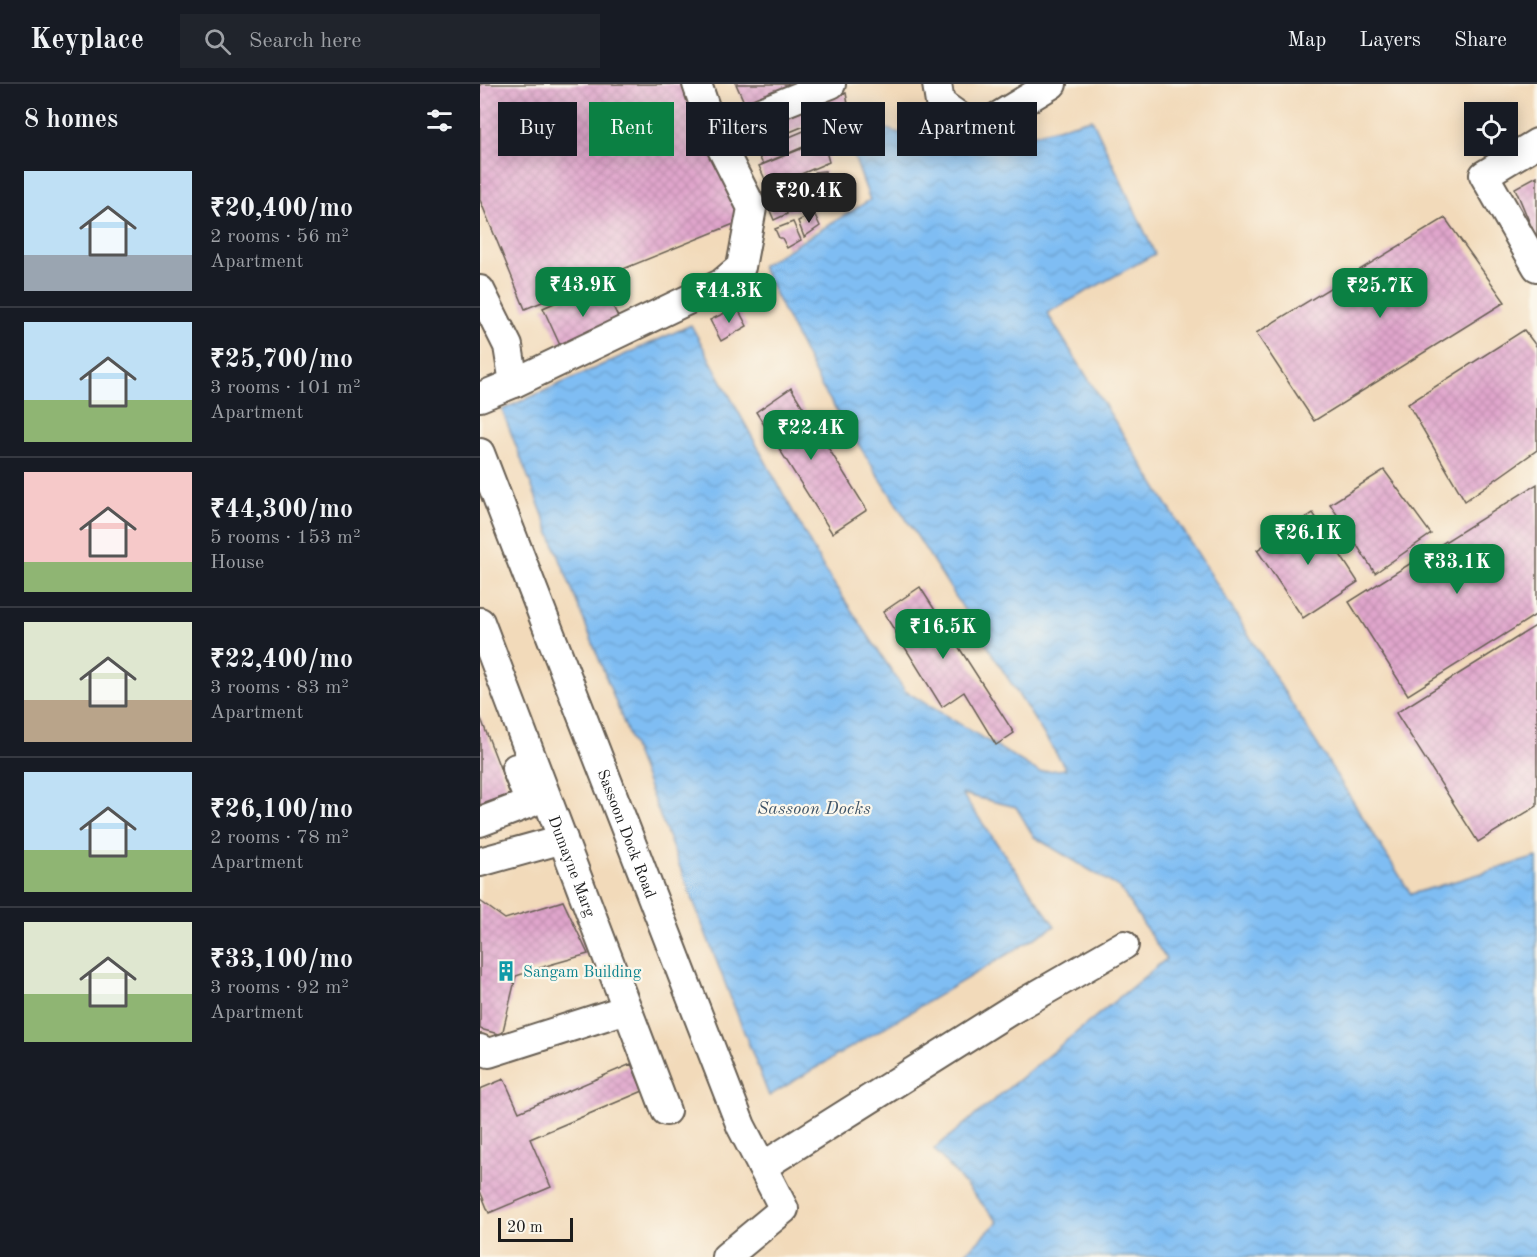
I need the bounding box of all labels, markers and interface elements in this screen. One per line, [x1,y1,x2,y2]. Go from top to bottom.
search box [180,14,600,68]
icon: search [201,25,234,58]
text: Keyplace [30,27,144,55]
text: Search here [249,30,361,52]
text: Map [1287,30,1326,51]
text: Layers [1359,30,1421,51]
text: Share [1454,30,1507,51]
chip: Buy [498,102,577,156]
chip: Rent [589,102,674,156]
chip: Filters [686,102,789,156]
chip: New [801,102,885,156]
chip: Apartment [897,102,1037,156]
map controls [1464,102,1518,156]
button: locate [1464,102,1518,156]
icon: filters [423,104,456,137]
text: 8 homes [24,107,118,133]
pin: ₹20.4K [760,173,858,224]
text: ₹20.4K [775,182,843,202]
icon: home [72,195,144,267]
text: ₹20,400/mo [210,196,353,222]
text: 2 rooms · 56 m² [210,227,349,247]
text: Apartment [210,252,304,272]
pin: ₹43.9K [534,267,632,318]
pin: ₹25.7K [1331,268,1429,319]
pin: ₹44.3K [680,273,778,324]
text: ₹43.9K [549,276,617,296]
text: ₹25.7K [1346,277,1414,297]
text: ₹44.3K [695,282,763,302]
icon: home [72,346,144,418]
text: ₹25,700/mo [210,347,353,373]
text: 3 rooms · 101 m² [210,378,360,398]
text: Apartment [210,403,304,423]
pin: ₹22.4K [762,410,860,461]
text: ₹22.4K [777,419,845,439]
icon: home [72,496,144,568]
text: ₹44,300/mo [210,497,353,523]
pin: ₹26.1K [1259,515,1357,566]
text: ₹26.1K [1274,524,1342,544]
text: 5 rooms · 153 m² [210,528,360,548]
pin: ₹33.1K [1408,544,1506,595]
text: House [210,553,264,573]
text: ₹33.1K [1423,553,1491,573]
pin: ₹16.5K [894,609,992,660]
text: ₹16.5K [909,618,977,638]
icon: home [72,646,144,718]
text: ₹22,400/mo [210,647,353,673]
text: 3 rooms · 83 m² [210,678,349,698]
text: Apartment [210,703,304,723]
street label: Sassoon Dock Road [593,768,658,901]
icon: home [72,796,144,868]
text: ₹26,100/mo [210,797,353,823]
water label: Sassoon Docks [757,800,871,818]
street label: Dumayne Marg [544,814,598,920]
text: 2 rooms · 78 m² [210,828,349,848]
text: Apartment [210,853,304,873]
icon: home [72,946,144,1018]
text: ₹33,100/mo [210,947,353,973]
building icon: Sangam Building [494,959,518,983]
place label: Sangam Building [523,965,642,981]
text: 3 rooms · 92 m² [210,978,349,998]
text: Apartment [210,1003,304,1023]
scale bar [498,1215,573,1242]
text: 20 m [507,1220,543,1236]

